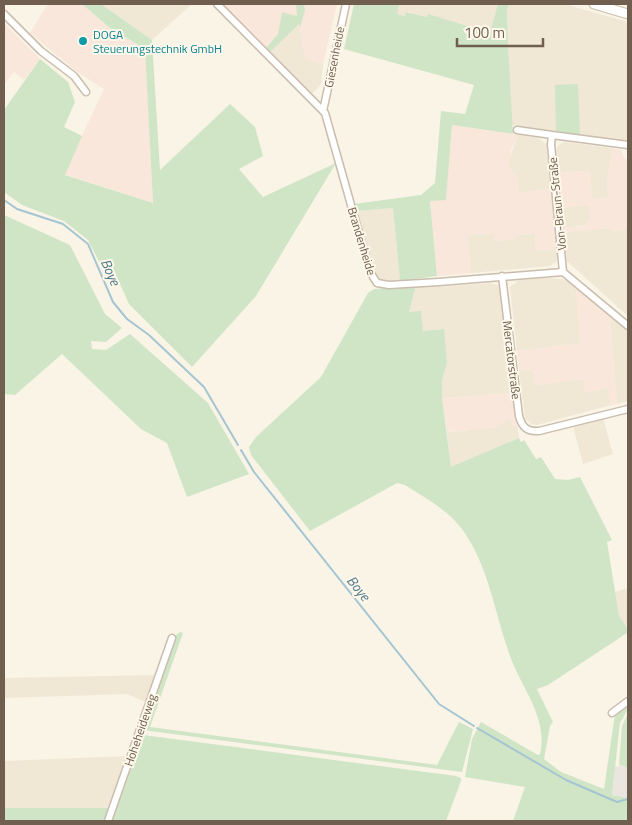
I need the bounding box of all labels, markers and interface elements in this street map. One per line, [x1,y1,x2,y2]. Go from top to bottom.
scale bar [457,15,543,47]
text: 100 m [464,21,505,44]
place label: DOGA Steuerungstechnik GmbH [93,25,222,58]
street label: Giesenheide [319,25,349,89]
marker: DOGA Steuerungstechnik GmbH [77,35,89,47]
street label: Von-Braun-Straße [543,156,571,252]
street label: Brandenheide [343,205,381,277]
water label: Boye [96,255,127,290]
street label: Mercatorstraße [498,320,526,400]
water label: Boye [342,571,377,606]
street label: Hoheheideweg [119,691,161,769]

